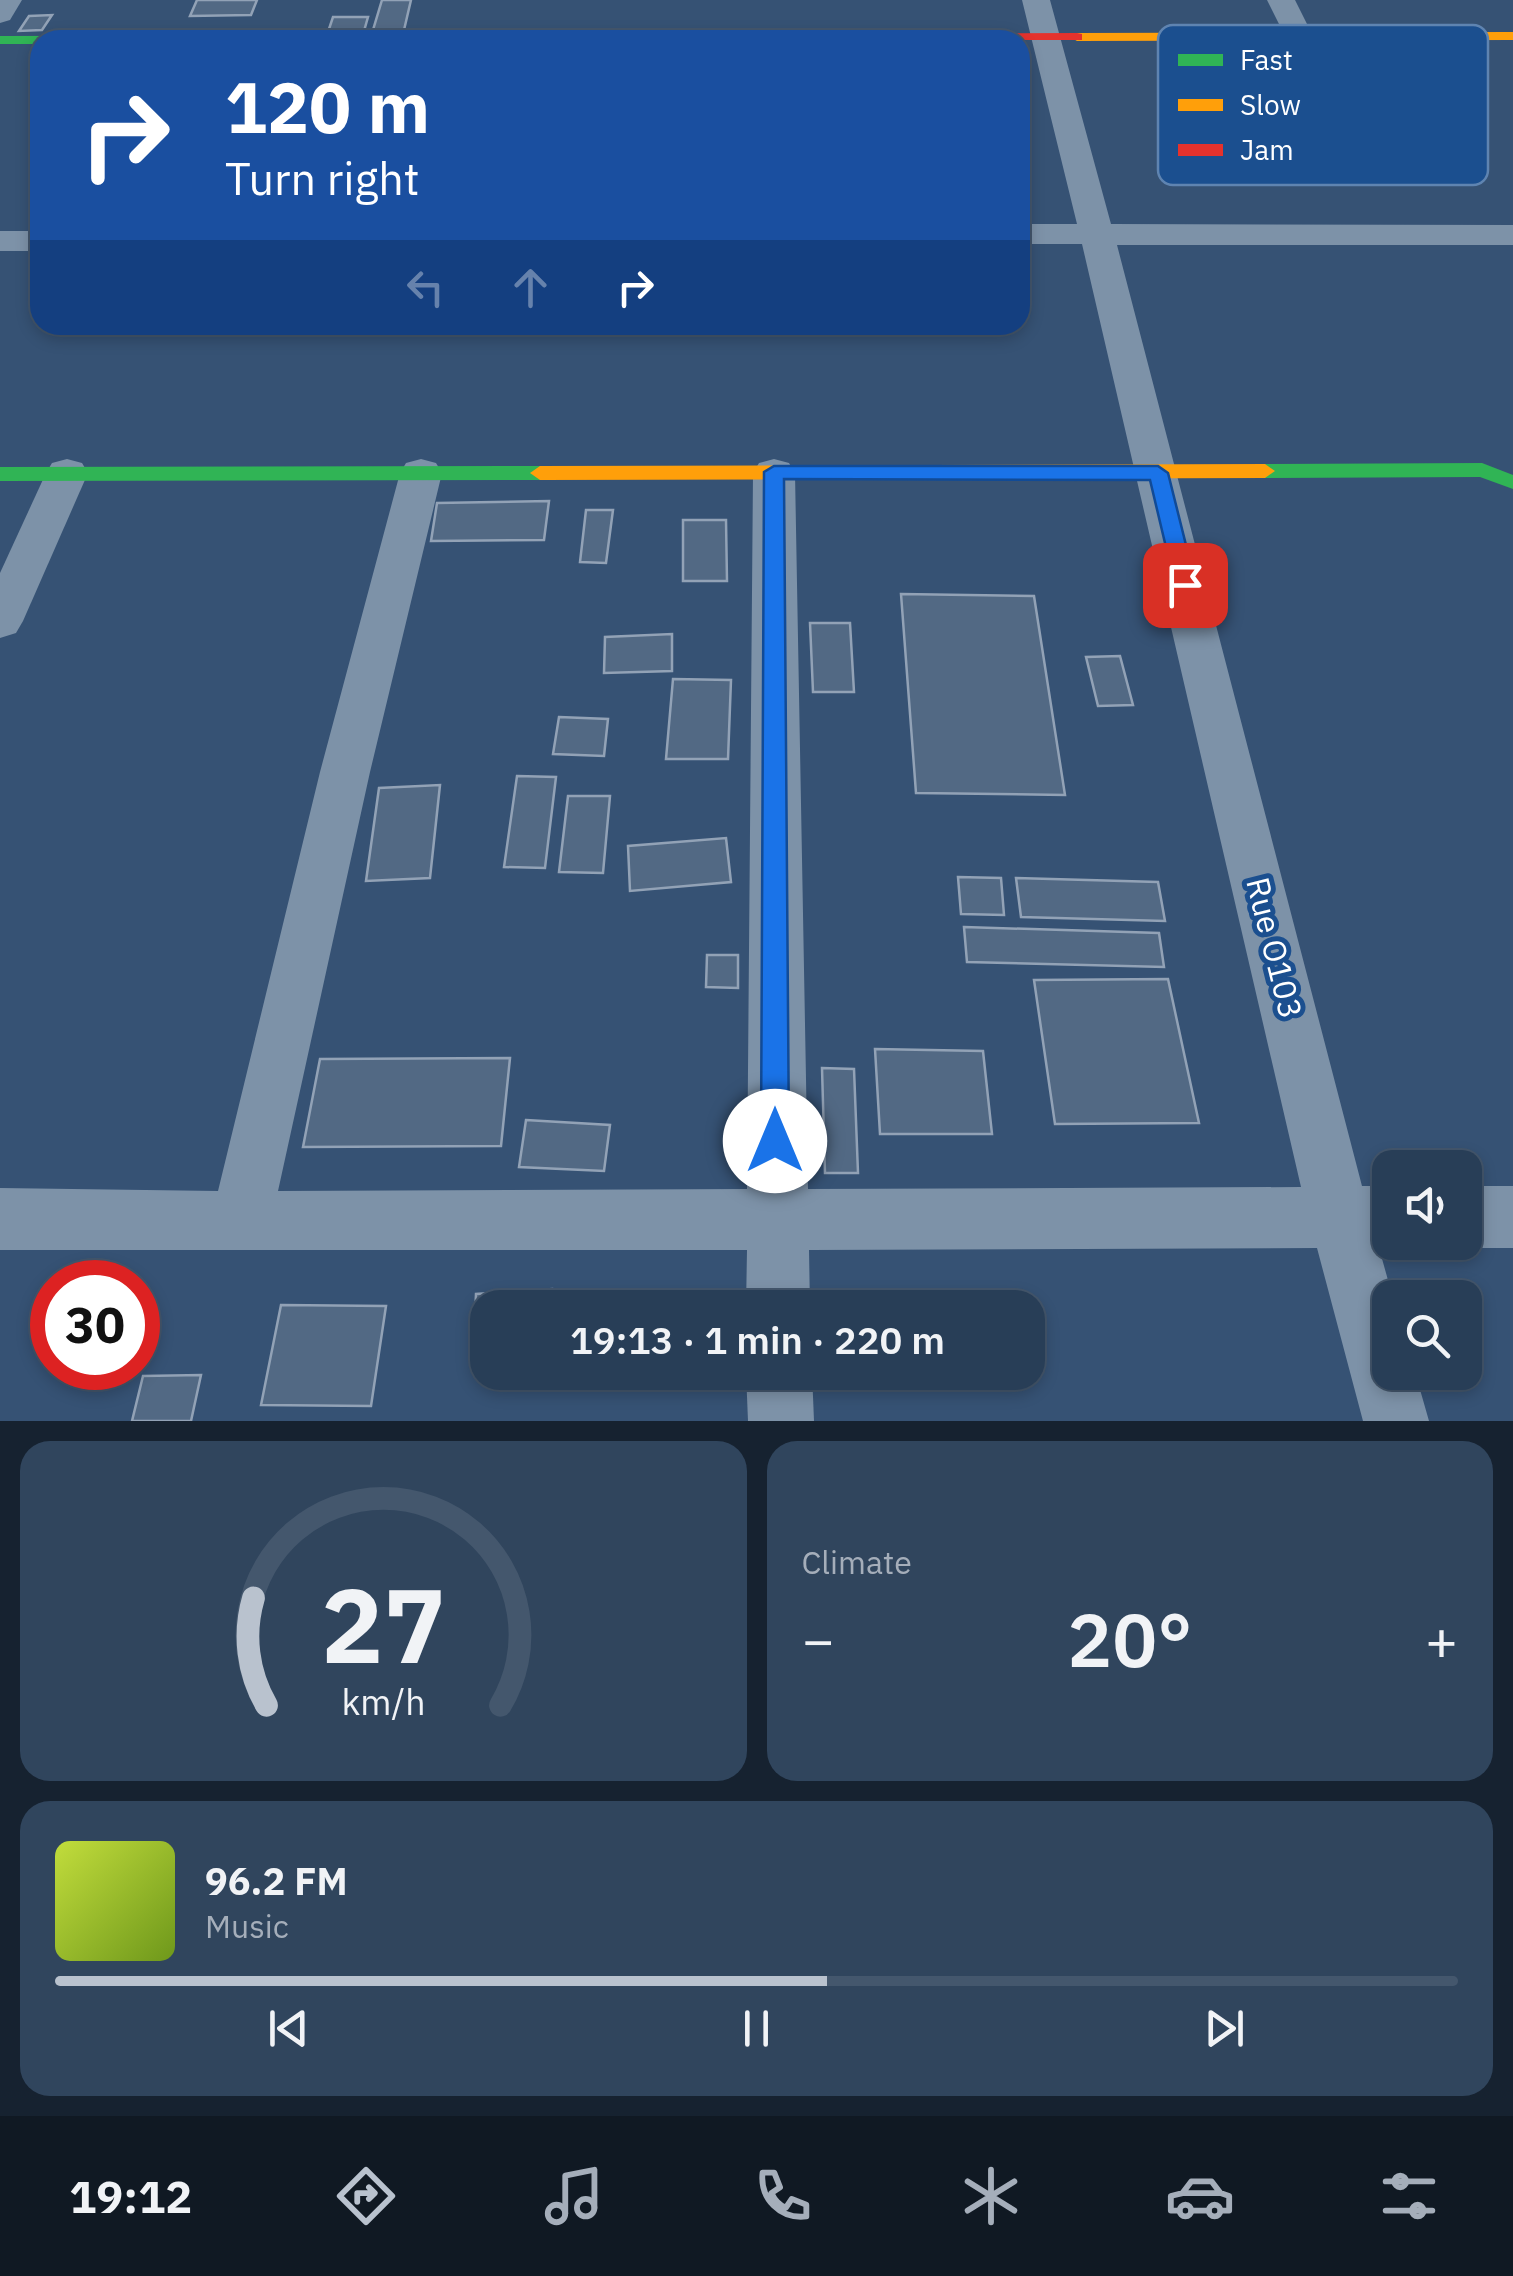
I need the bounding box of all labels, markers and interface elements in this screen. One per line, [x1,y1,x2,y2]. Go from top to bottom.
legend [1158,25,1488,185]
text: Fast [1240,41,1293,78]
text: 120 m [225,61,430,152]
icon: right [60,70,190,200]
text: Slow [1240,86,1301,123]
text: Jam [1240,131,1294,168]
text: Turn right [225,149,420,207]
icon: left [398,260,453,315]
icon: ahead [503,260,558,315]
icon: right [608,260,663,315]
pin [1143,543,1228,628]
icon: arrive [1158,558,1213,613]
street label: Rue O103 [1237,873,1313,1023]
position arrow [723,1089,827,1193]
map controls [1372,1150,1482,1390]
button: sound [1372,1150,1482,1260]
speed limit sign: 30 [30,1260,160,1390]
button: search [1372,1280,1482,1390]
text: 19:13 · 1 min · 220 m [570,1315,945,1364]
text: Climate [802,1541,912,1583]
text: 27 [321,1556,446,1692]
text: 20° [1067,1590,1192,1688]
text: − [802,1604,835,1675]
text: + [1425,1604,1458,1675]
text: km/h [341,1678,425,1725]
text: 96.2 FM [205,1856,348,1905]
text: Music [205,1905,289,1947]
icon: previous [261,2001,316,2056]
icon: pause [729,2001,784,2056]
icon: next [1197,2001,1252,2056]
icon: directions [331,2161,401,2231]
icon: music [539,2161,609,2231]
icon: phone [748,2161,818,2231]
icon: climate [956,2161,1026,2231]
icon: car [1165,2161,1235,2231]
icon: filters [1374,2161,1444,2231]
text: 19:12 [69,2167,192,2225]

